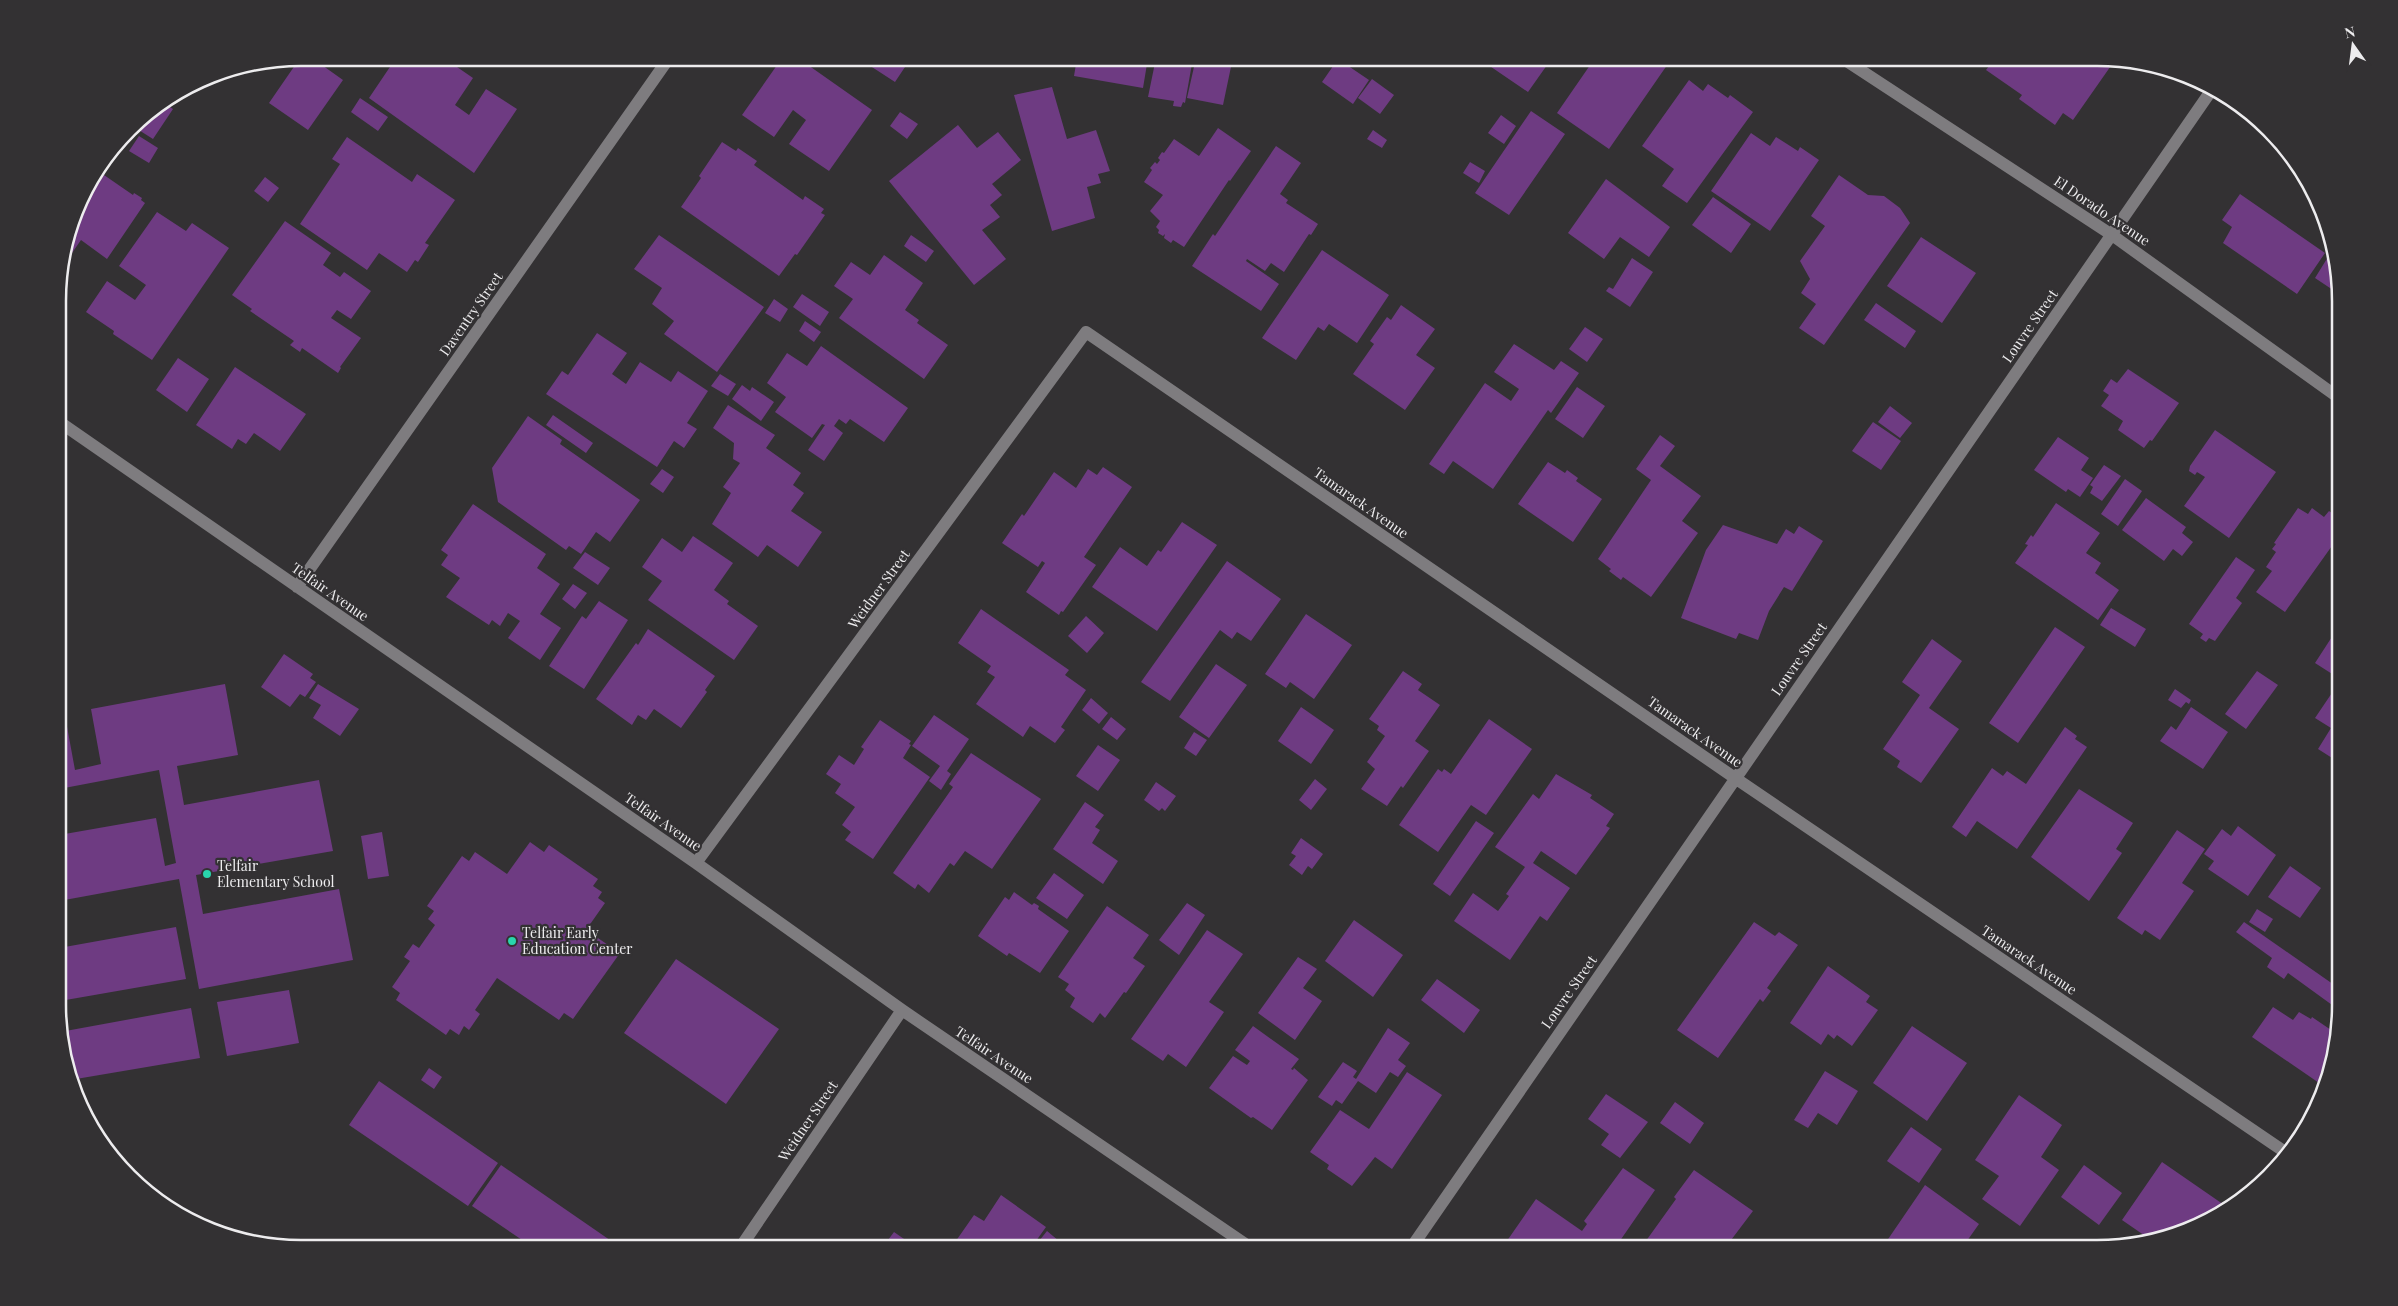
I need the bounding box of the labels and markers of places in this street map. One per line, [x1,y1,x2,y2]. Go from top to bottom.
place label: Telfair Elementary School [217,856,335,891]
marker: Telfair Elementary School [201,868,213,880]
place label: Telfair Early Education Center [522,923,633,958]
marker: Telfair Early Education Center [506,935,518,947]

